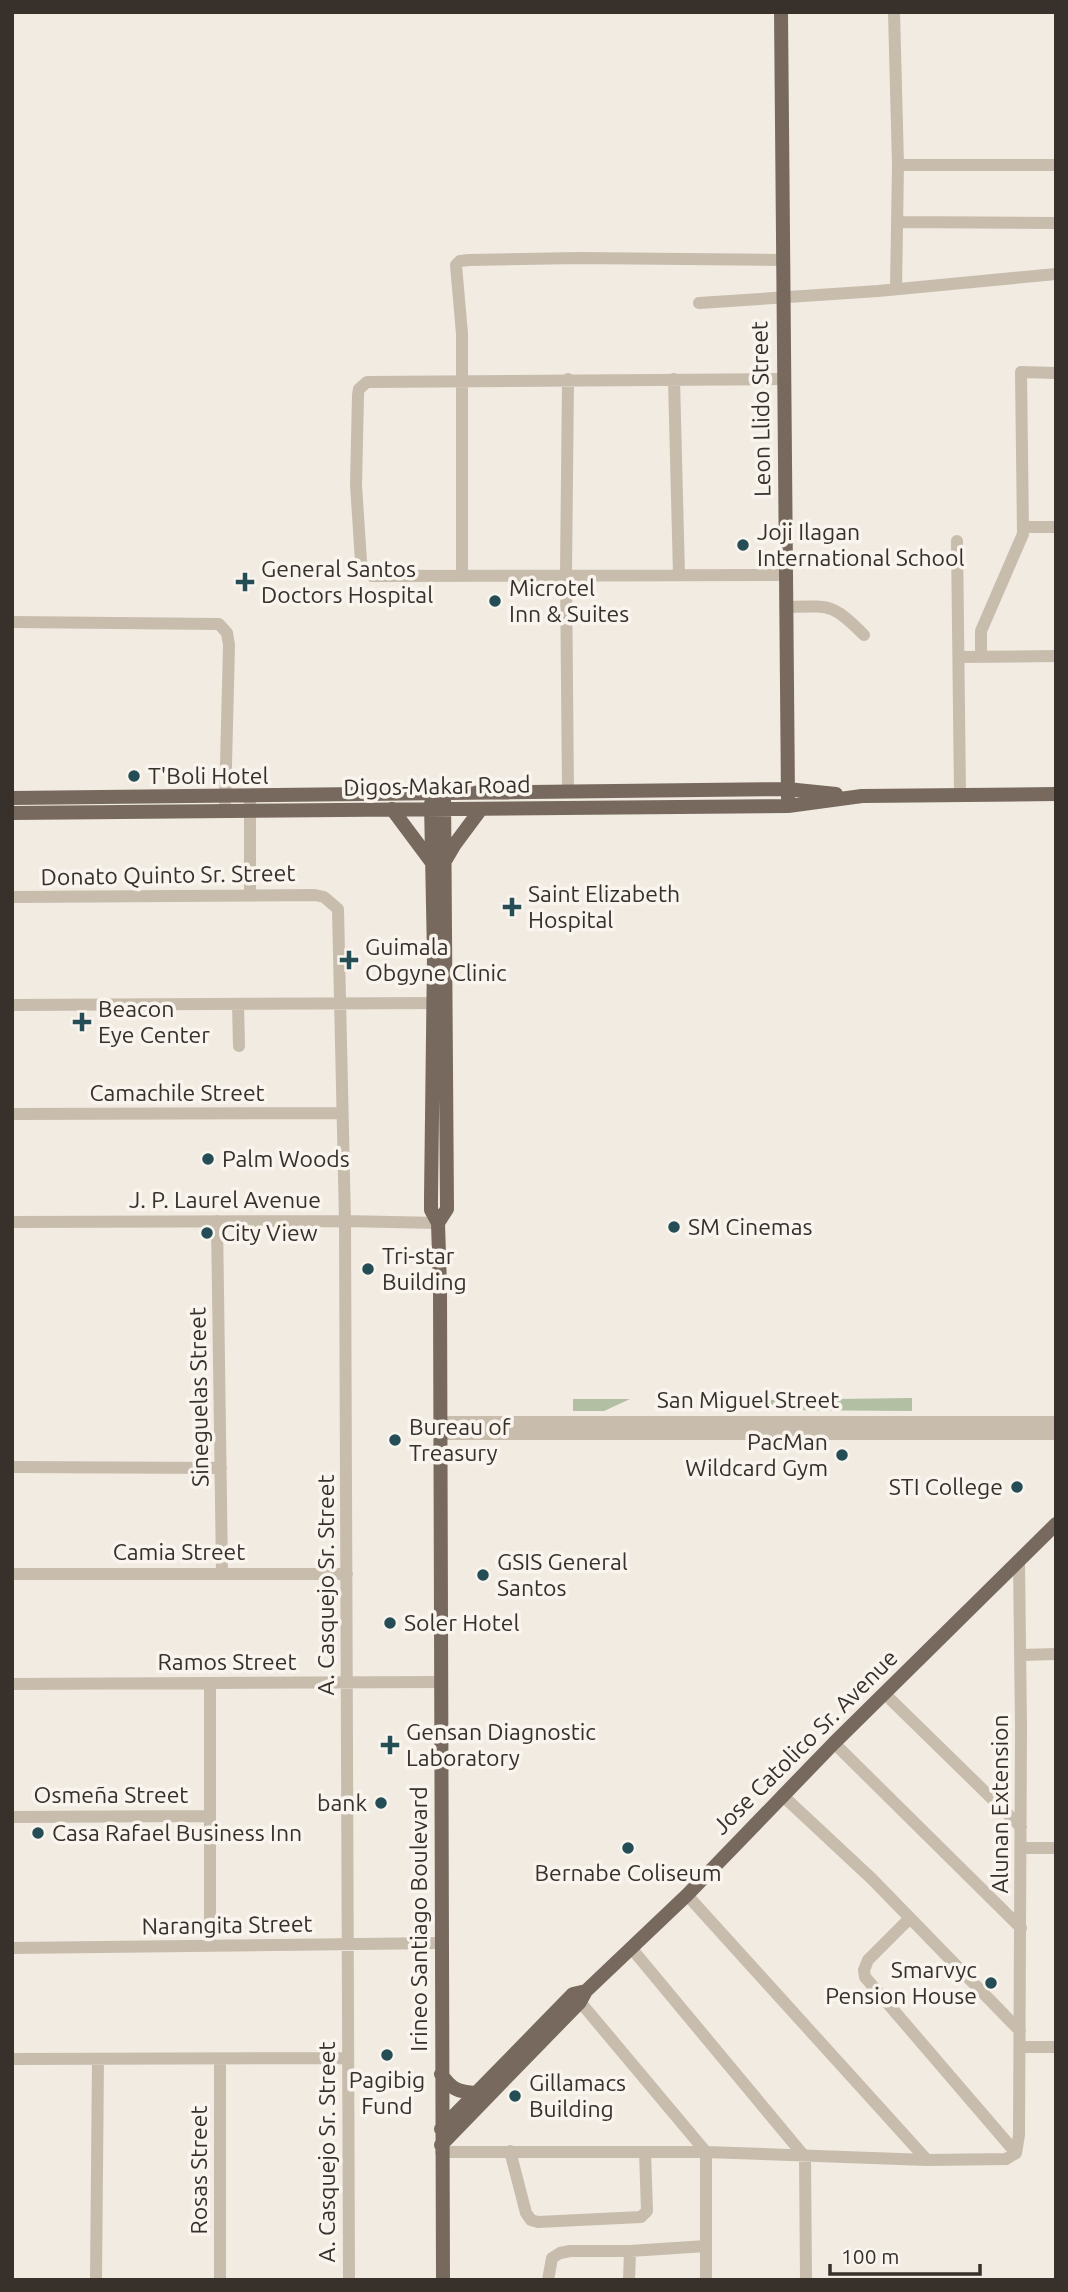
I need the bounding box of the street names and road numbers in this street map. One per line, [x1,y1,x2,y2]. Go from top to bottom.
street label: Leon Llido Street [746,321,775,497]
street label: Digos-Makar Road [343,771,531,800]
street label: Donato Quinto Sr. Street [40,860,296,889]
street label: Camachile Street [89,1080,265,1105]
street label: J. P. Laurel Avenue [129,1187,321,1212]
street label: Sineguelas Street [184,1307,213,1487]
street label: San Miguel Street [657,1387,839,1412]
street label: A. Casquejo Sr. Street [313,1475,338,1695]
street label: Camia Street [113,1539,245,1564]
street label: Jose Catolico Sr. Avenue [707,1644,902,1839]
street label: Ramos Street [158,1649,296,1674]
street label: Alunan Extension [987,1714,1012,1894]
street label: Osmeña Street [34,1782,188,1807]
street label: Irineo Santiago Boulevard [406,1786,431,2052]
street label: Narangita Street [141,1911,313,1938]
street label: A. Casquejo Sr. Street [314,2042,339,2262]
street label: Rosas Street [186,2105,211,2235]

